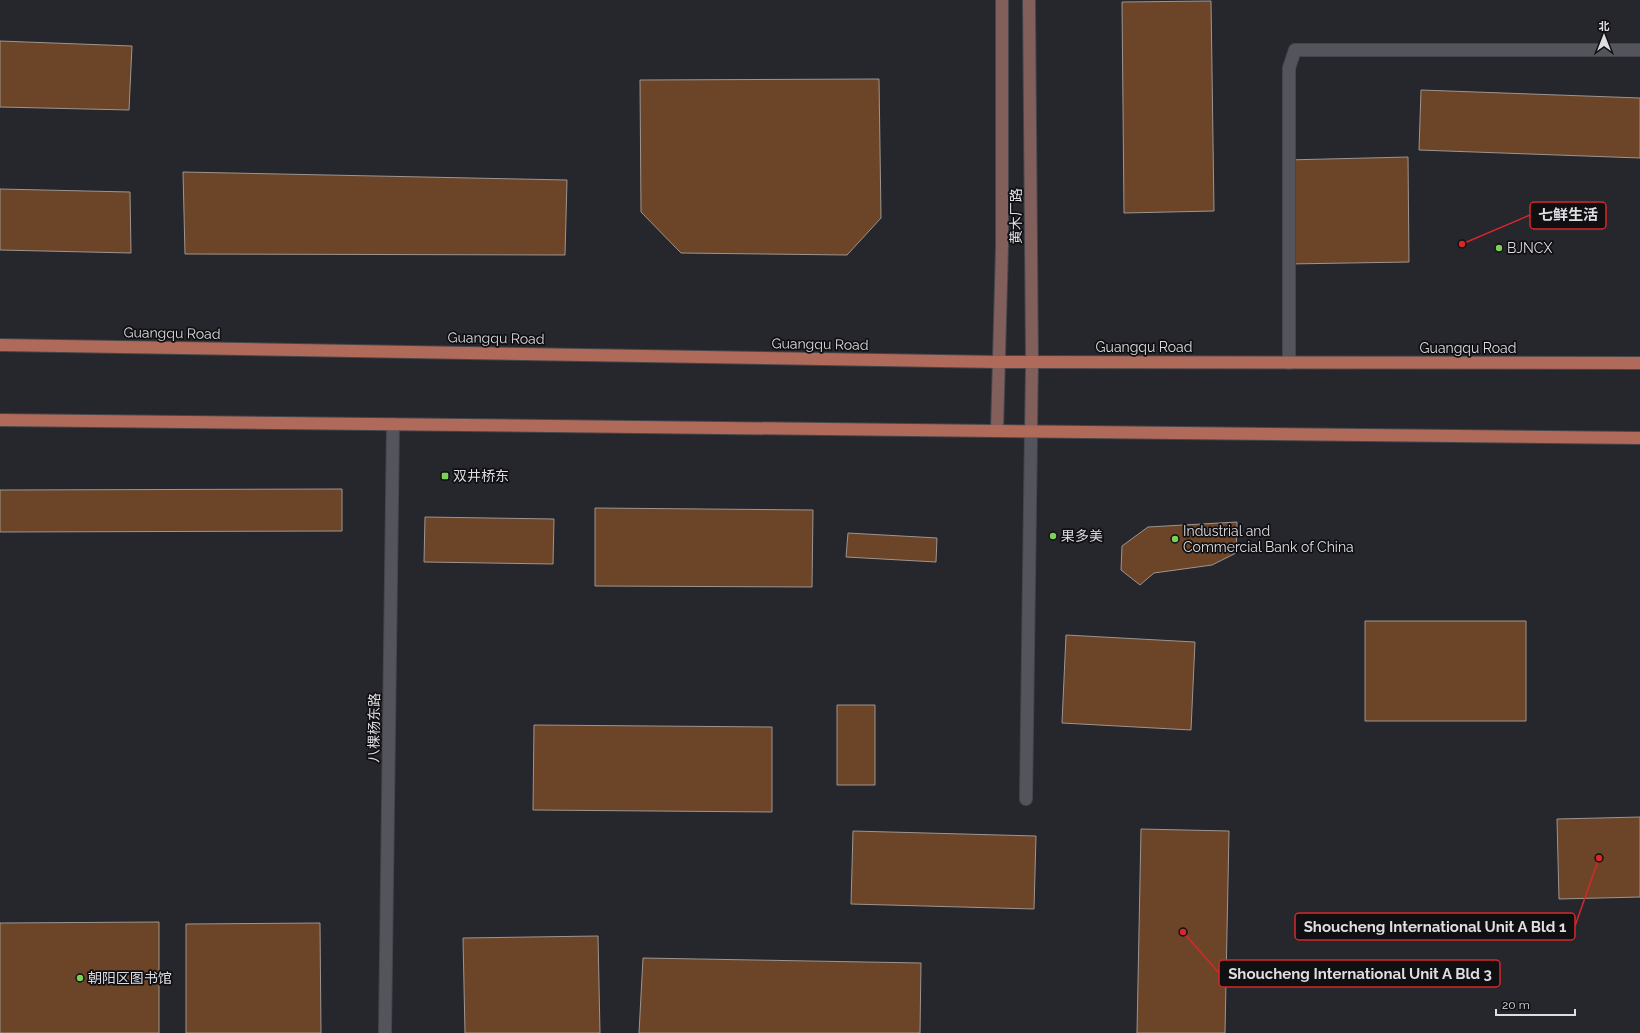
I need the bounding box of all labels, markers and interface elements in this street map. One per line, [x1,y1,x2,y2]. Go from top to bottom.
north arrow [1584,16,1624,56]
text: 北 [1599,20,1610,33]
street label: 黄木厂路 [1008,188,1024,244]
callout: 七鲜生活 [1530,202,1606,229]
text: 七鲜生活 [1538,206,1598,224]
place label: BJNCX [1507,240,1552,256]
marker: BJNCX [1494,243,1504,253]
street label: Guangqu Road [123,324,221,342]
street label: Guangqu Road [447,329,545,347]
street label: Guangqu Road [771,335,869,353]
street label: Guangqu Road [1096,339,1192,355]
street label: Guangqu Road [1420,340,1516,356]
place label: 双井桥东 [453,468,509,484]
marker: 双井桥东 [440,471,450,481]
place label: Industrial and Commercial Bank of China [1183,523,1354,555]
place label: 果多美 [1061,528,1103,544]
marker: 果多美 [1048,531,1058,541]
marker: Industrial and Commercial Bank of China [1170,534,1180,544]
street label: 八棵杨东路 [365,693,383,763]
callout: Shoucheng International Unit A Bld 1 [1295,913,1575,940]
text: Shoucheng International Unit A Bld 1 [1304,918,1567,936]
callout: Shoucheng International Unit A Bld 3 [1219,960,1500,987]
text: Shoucheng International Unit A Bld 3 [1228,965,1492,983]
place label: 朝阳区图书馆 [88,970,172,986]
marker: 朝阳区图书馆 [75,973,85,983]
scale bar [1496,991,1575,1017]
text: 20 m [1502,998,1530,1012]

